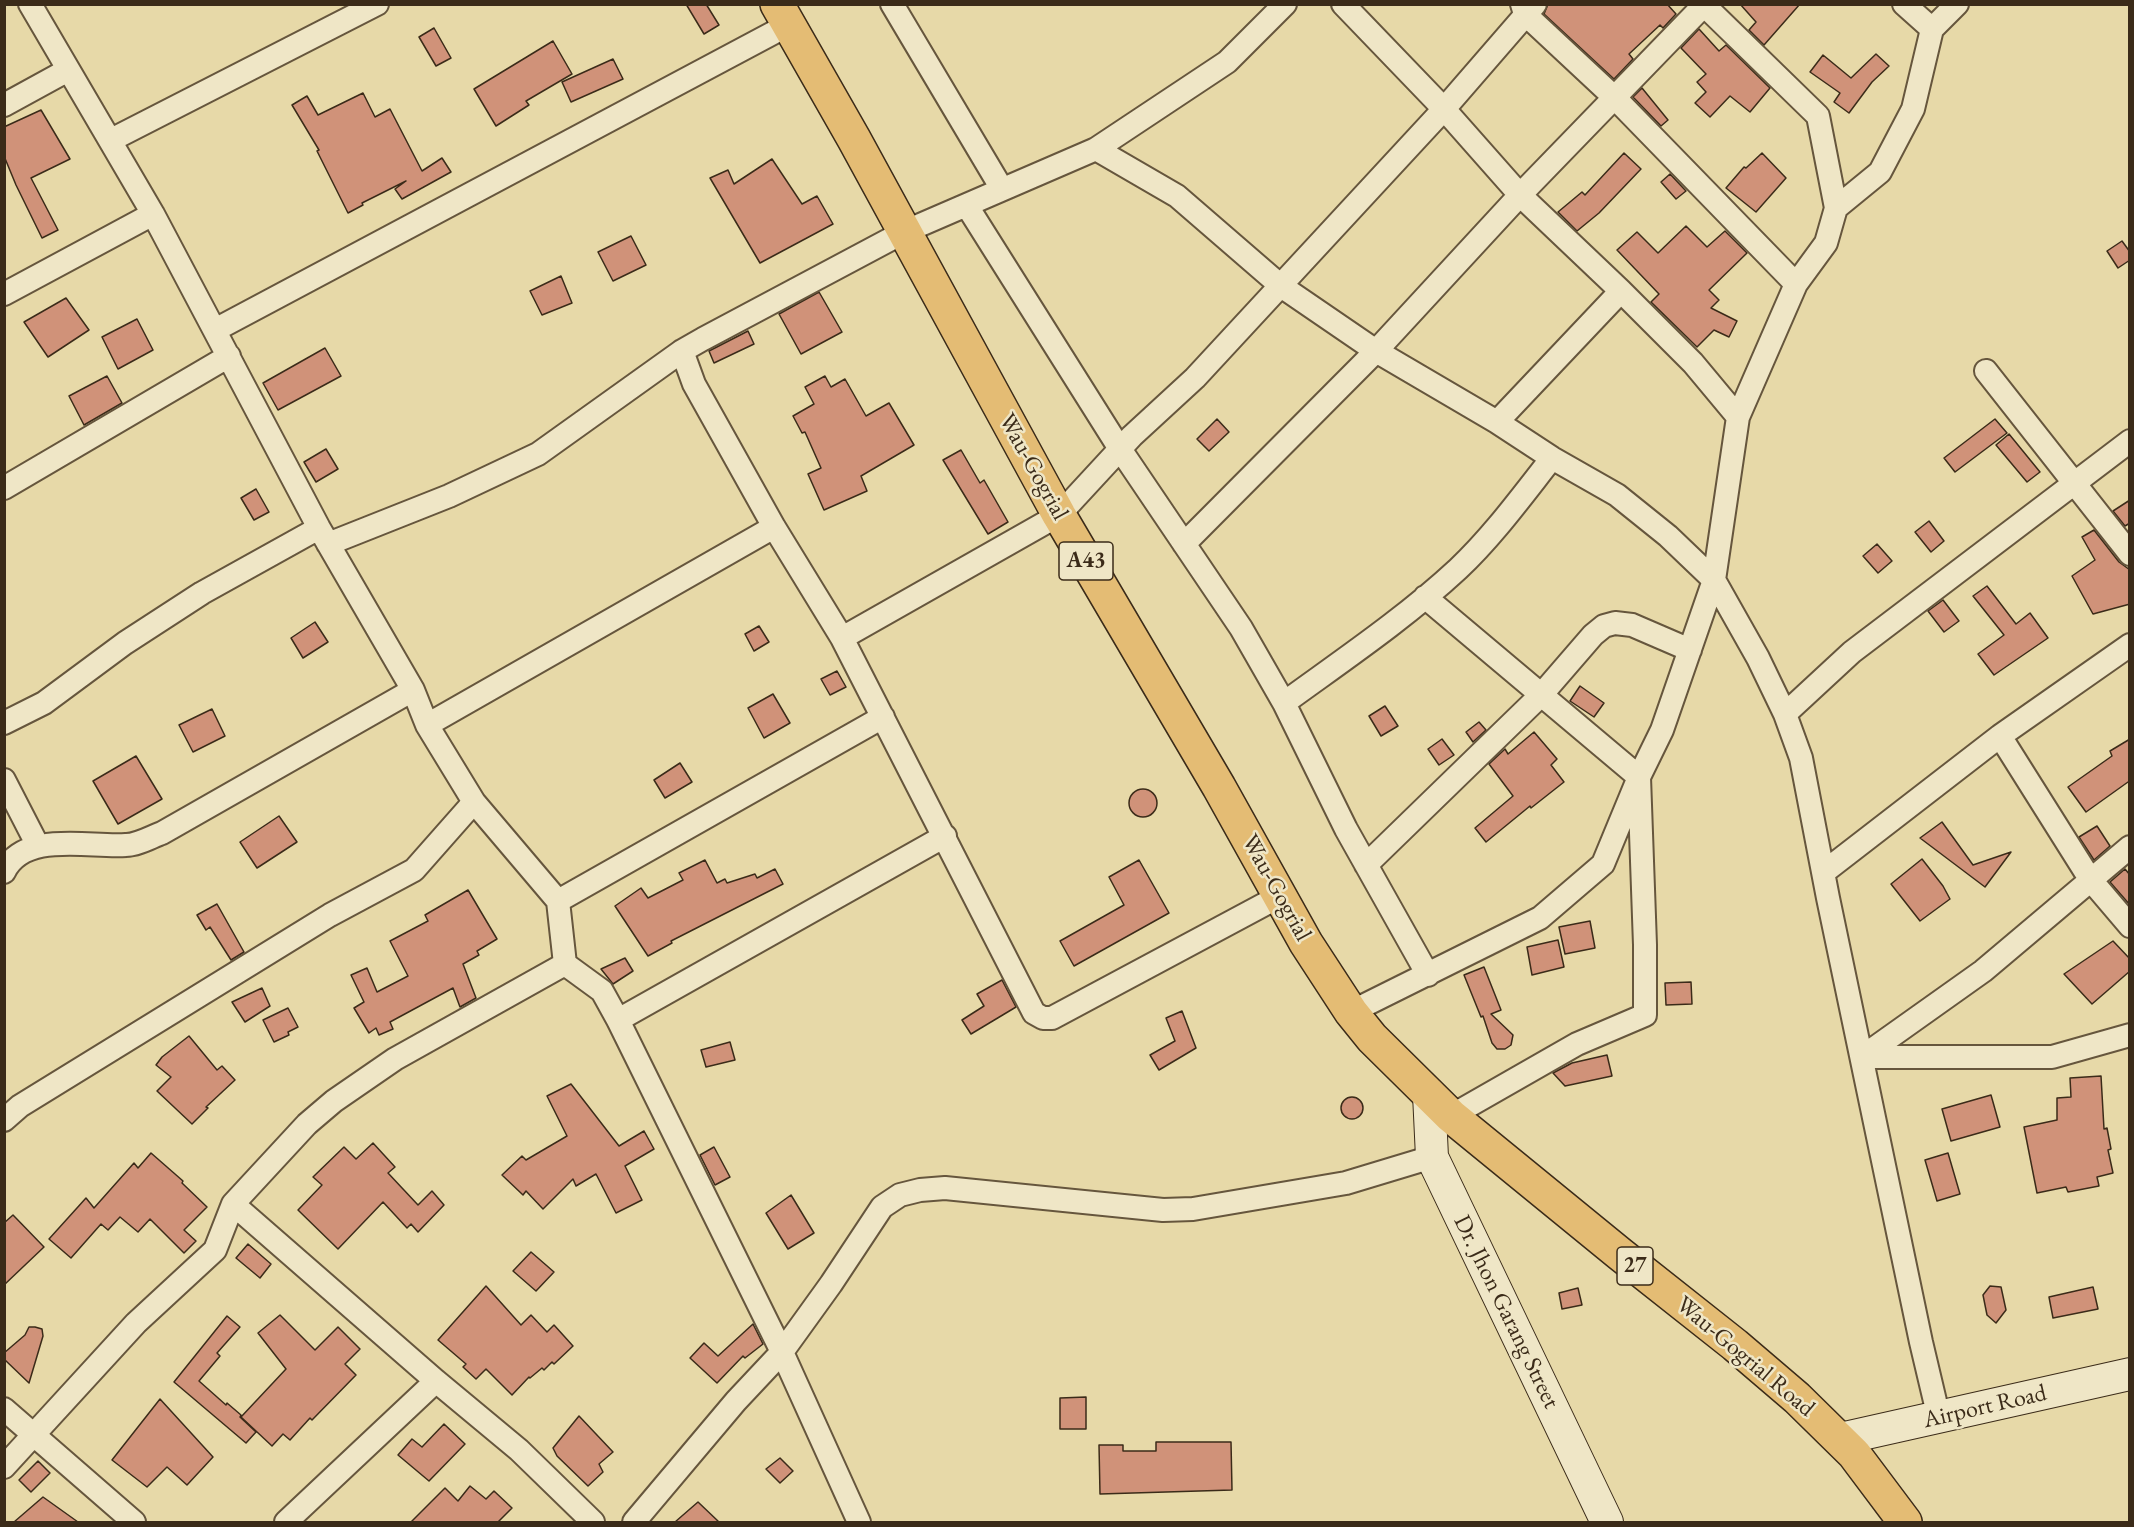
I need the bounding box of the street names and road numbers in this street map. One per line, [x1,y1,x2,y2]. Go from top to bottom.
street label: Wau-Gogrial [992,409,1074,525]
road number: A43 [1059,542,1113,580]
street label: Wau-Gogrial [1235,830,1317,946]
street label: Dr. Jhon Garang Street [1447,1211,1565,1413]
road number: 27 [1617,1247,1653,1285]
street label: Wau-Gogrial Road [1670,1291,1820,1423]
street label: Airport Road [1921,1379,2049,1435]

